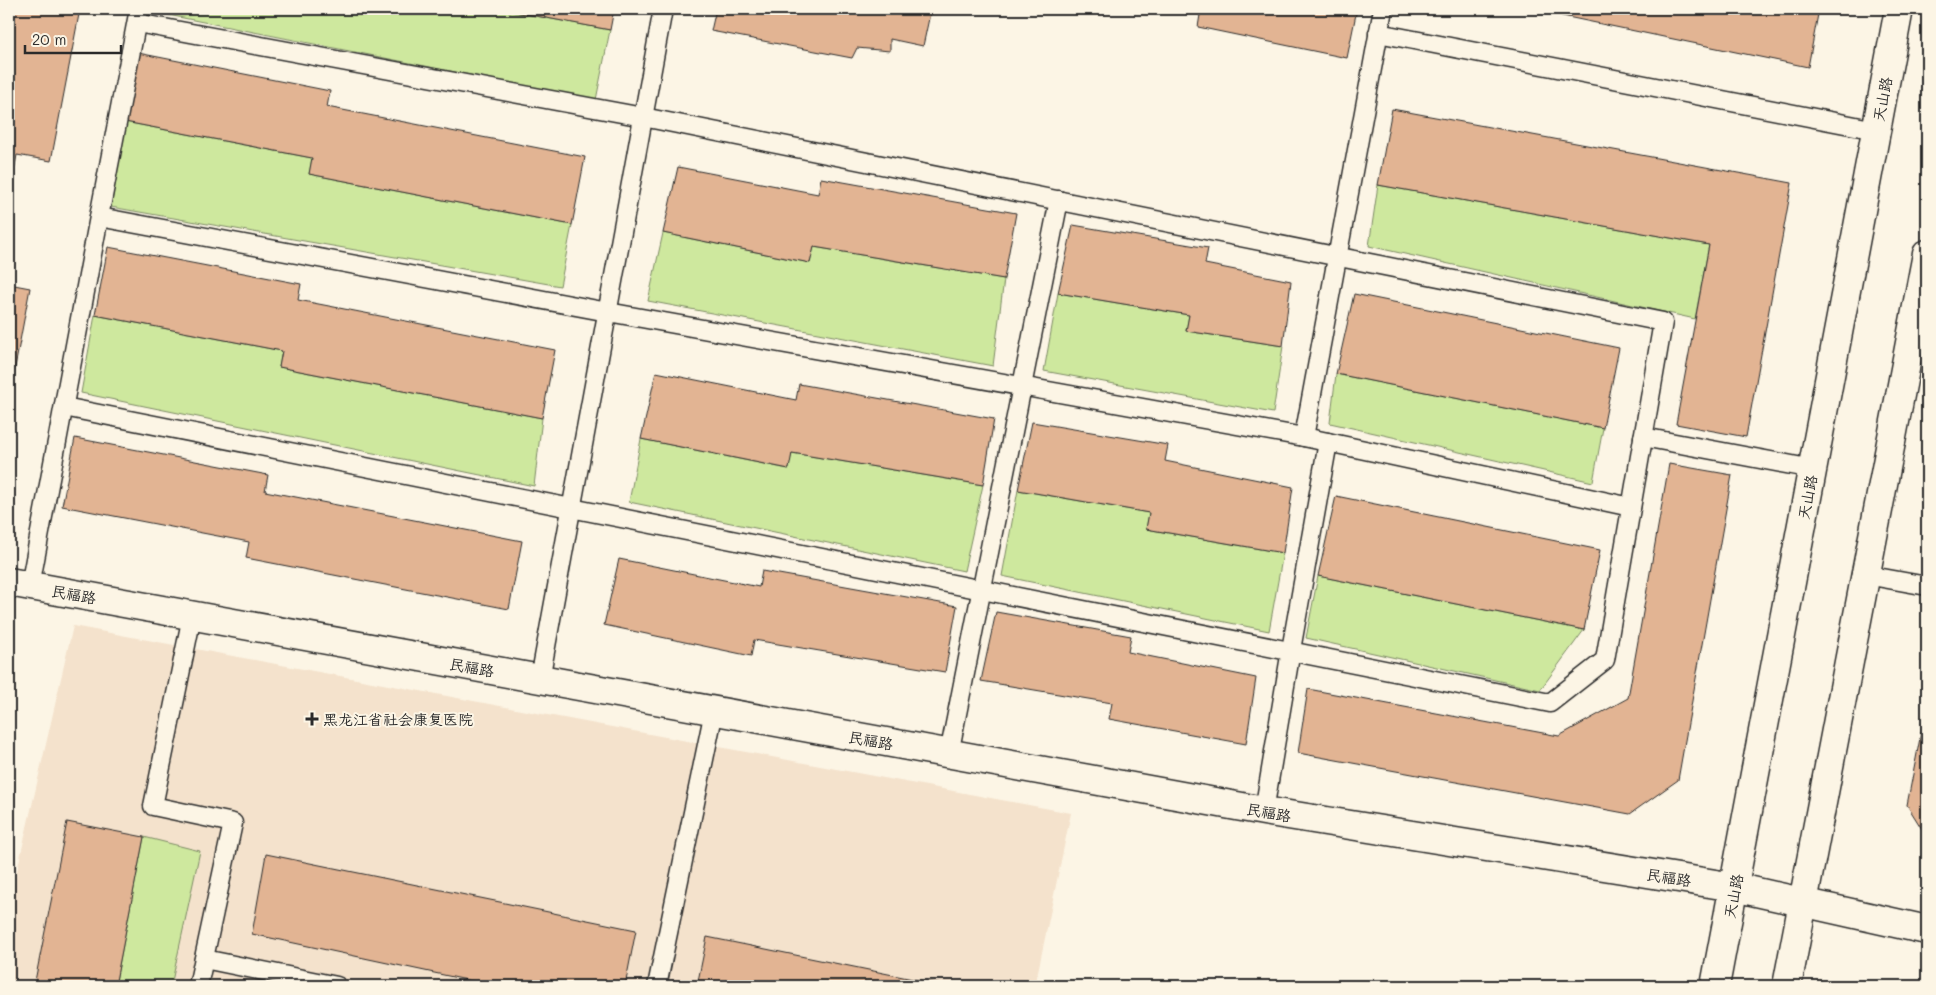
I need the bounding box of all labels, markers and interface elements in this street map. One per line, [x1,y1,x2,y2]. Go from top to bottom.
scale bar [25,22,121,54]
text: 20 m [32,29,66,49]
street label: 天山路 [1868,75,1896,123]
street label: 天山路 [1793,473,1821,521]
street label: 民福路 [50,580,98,608]
street label: 民福路 [448,653,496,681]
place label: 黑龙江省社会康复医院 [323,709,473,729]
marker: 黑龙江省社会康复医院 [305,712,319,726]
street label: 民福路 [847,726,895,754]
street label: 民福路 [1245,798,1293,826]
street label: 民福路 [1645,864,1693,890]
street label: 天山路 [1719,872,1747,920]

